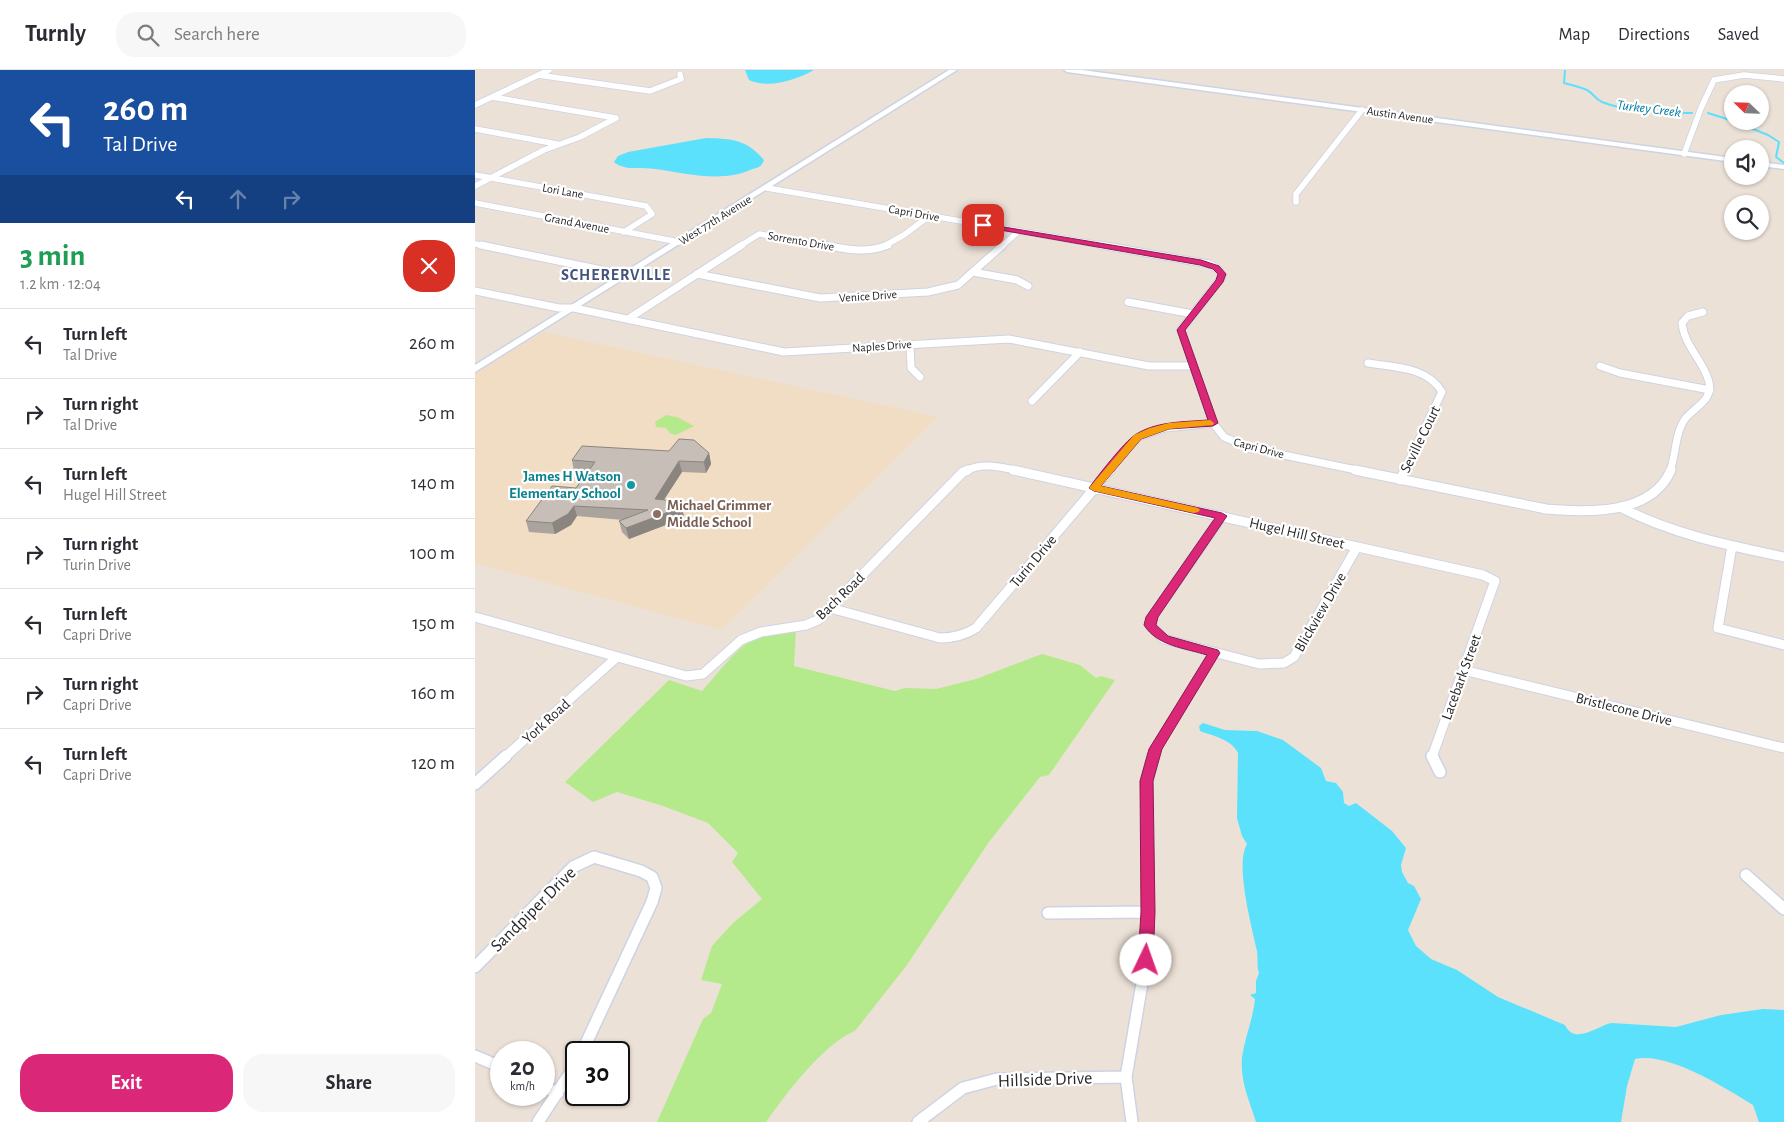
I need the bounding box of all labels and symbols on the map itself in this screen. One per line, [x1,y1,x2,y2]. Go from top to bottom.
north arrow [1724,85,1769,130]
water label: Turkey Creek [1616,98,1682,120]
street label: Austin Avenue [1366,104,1434,126]
street label: Lori Lane [542,181,584,201]
street label: West 77th Avenue [677,193,753,247]
street label: Capri Drive [888,203,940,223]
pin [962,204,1004,246]
street label: Grand Avenue [544,211,610,235]
street label: Sorrento Drive [767,229,835,253]
district label: SCHERERVILLE [561,267,671,283]
street label: Venice Drive [839,288,897,304]
street label: Naples Drive [852,338,912,354]
street label: Seville Court [1398,403,1443,475]
street label: Capri Drive [1233,436,1285,460]
place label: James H Watson Elementary School [509,469,621,501]
marker: James H Watson Elementary School [625,479,637,491]
place label: Michael Grimmer Middle School [667,498,772,530]
marker: Michael Grimmer Middle School [651,508,663,520]
street label: Hugel Hill Street [1248,515,1346,552]
street label: Turin Drive [1007,532,1060,591]
street label: Bach Road [813,570,868,623]
street label: Blickview Drive [1292,570,1349,654]
street label: Lacebark Street [1439,632,1484,722]
street label: Bristlecone Drive [1574,690,1674,729]
street label: York Road [520,696,573,746]
street label: Sandpiper Drive [488,864,580,956]
position arrow [1119,933,1171,985]
speed limit sign: 30 [565,1041,630,1106]
street label: Hillside Drive [997,1069,1093,1091]

